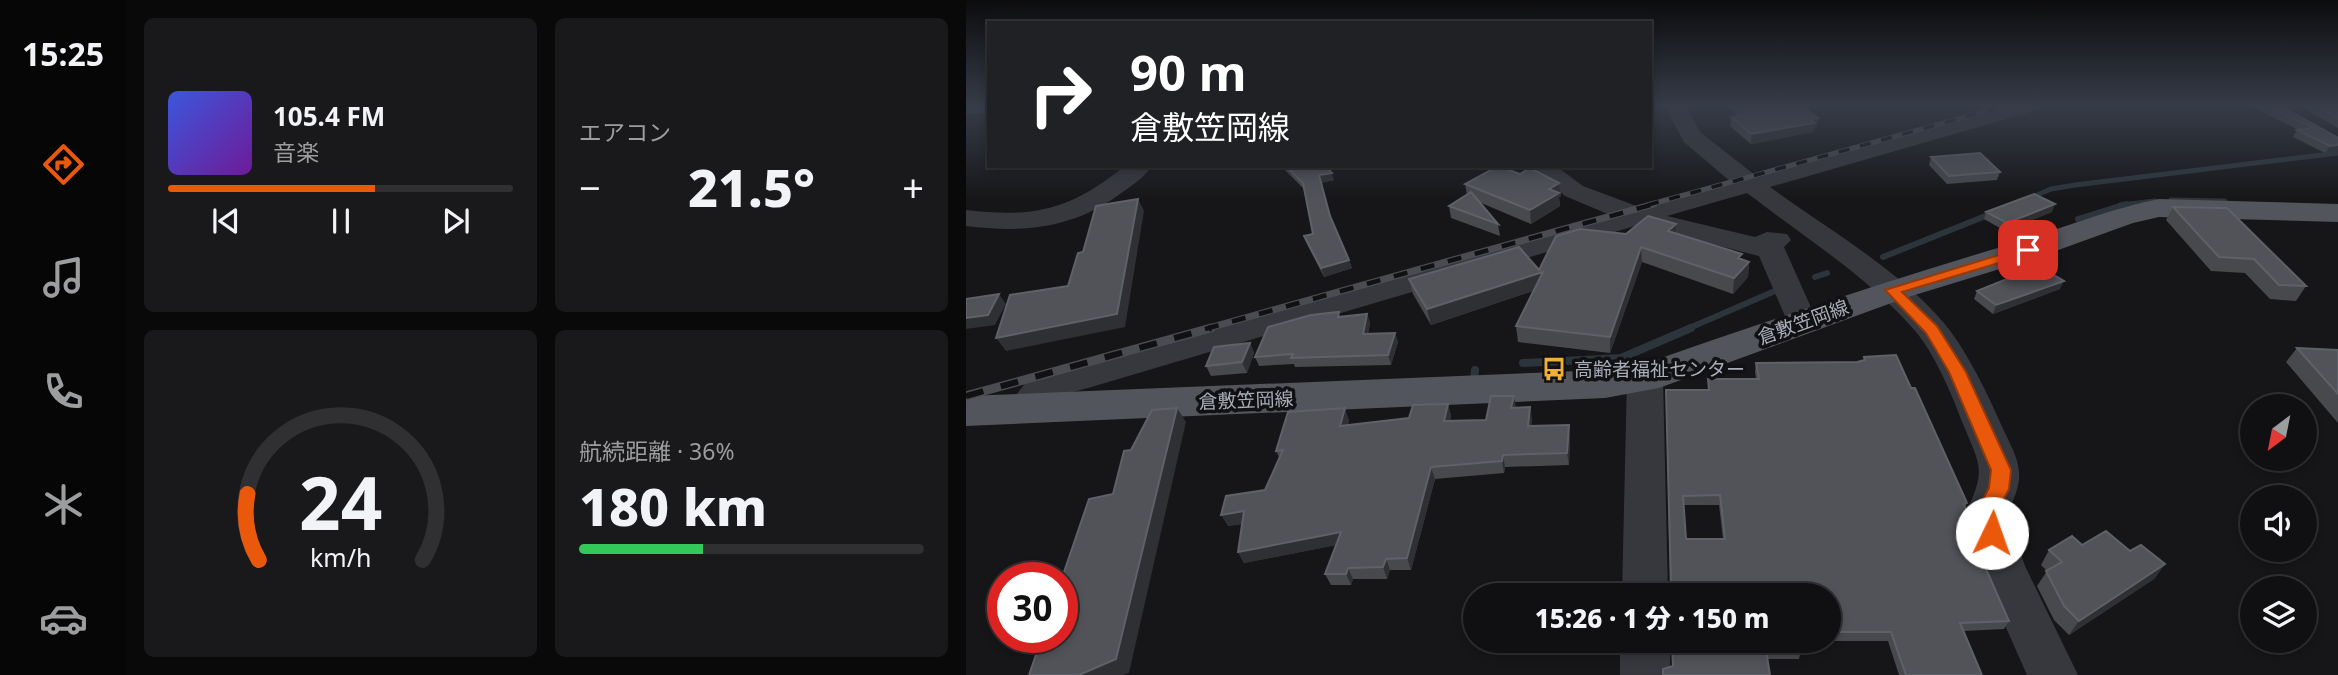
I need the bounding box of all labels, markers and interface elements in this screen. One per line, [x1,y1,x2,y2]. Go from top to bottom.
text: 15:25 [22,32,104,75]
text: 90 m [1130,39,1247,105]
icon: right [1015,49,1106,140]
text: 105.4 FM [273,98,385,134]
text: 倉敷笠岡線 [1130,105,1290,148]
text: エアコン [579,116,671,148]
text: 音楽 [273,136,319,168]
icon: directions [39,140,88,189]
text: 21.5° [688,151,815,222]
text: − [579,161,601,213]
text: + [902,161,924,213]
icon: previous [207,202,245,240]
icon: pause [322,202,360,240]
icon: next [437,202,475,240]
pin [1998,220,2058,280]
icon: arrive [2009,231,2047,269]
icon: music [39,253,88,302]
street label: 倉敷笠岡線 [1754,294,1852,350]
bus stop icon: 高齢者福祉センター [1540,355,1568,383]
place label: 高齢者福祉センター [1574,356,1745,382]
icon: phone [39,367,88,416]
street label: 倉敷笠岡線 [1198,385,1294,415]
north arrow [2240,394,2317,471]
map controls [2240,394,2317,653]
text: 航続距離 · 36% [579,435,735,467]
text: 24 [299,452,382,551]
text: 180 km [579,470,767,541]
icon: climate [39,480,88,529]
button: sound [2240,485,2317,562]
position arrow [1955,496,2029,570]
text: km/h [310,539,371,573]
speed limit sign: 30 [987,562,1078,653]
button: layers [2240,576,2317,653]
icon: car [39,594,88,643]
text: 15:26 · 1 分 · 150 m [1535,600,1769,636]

